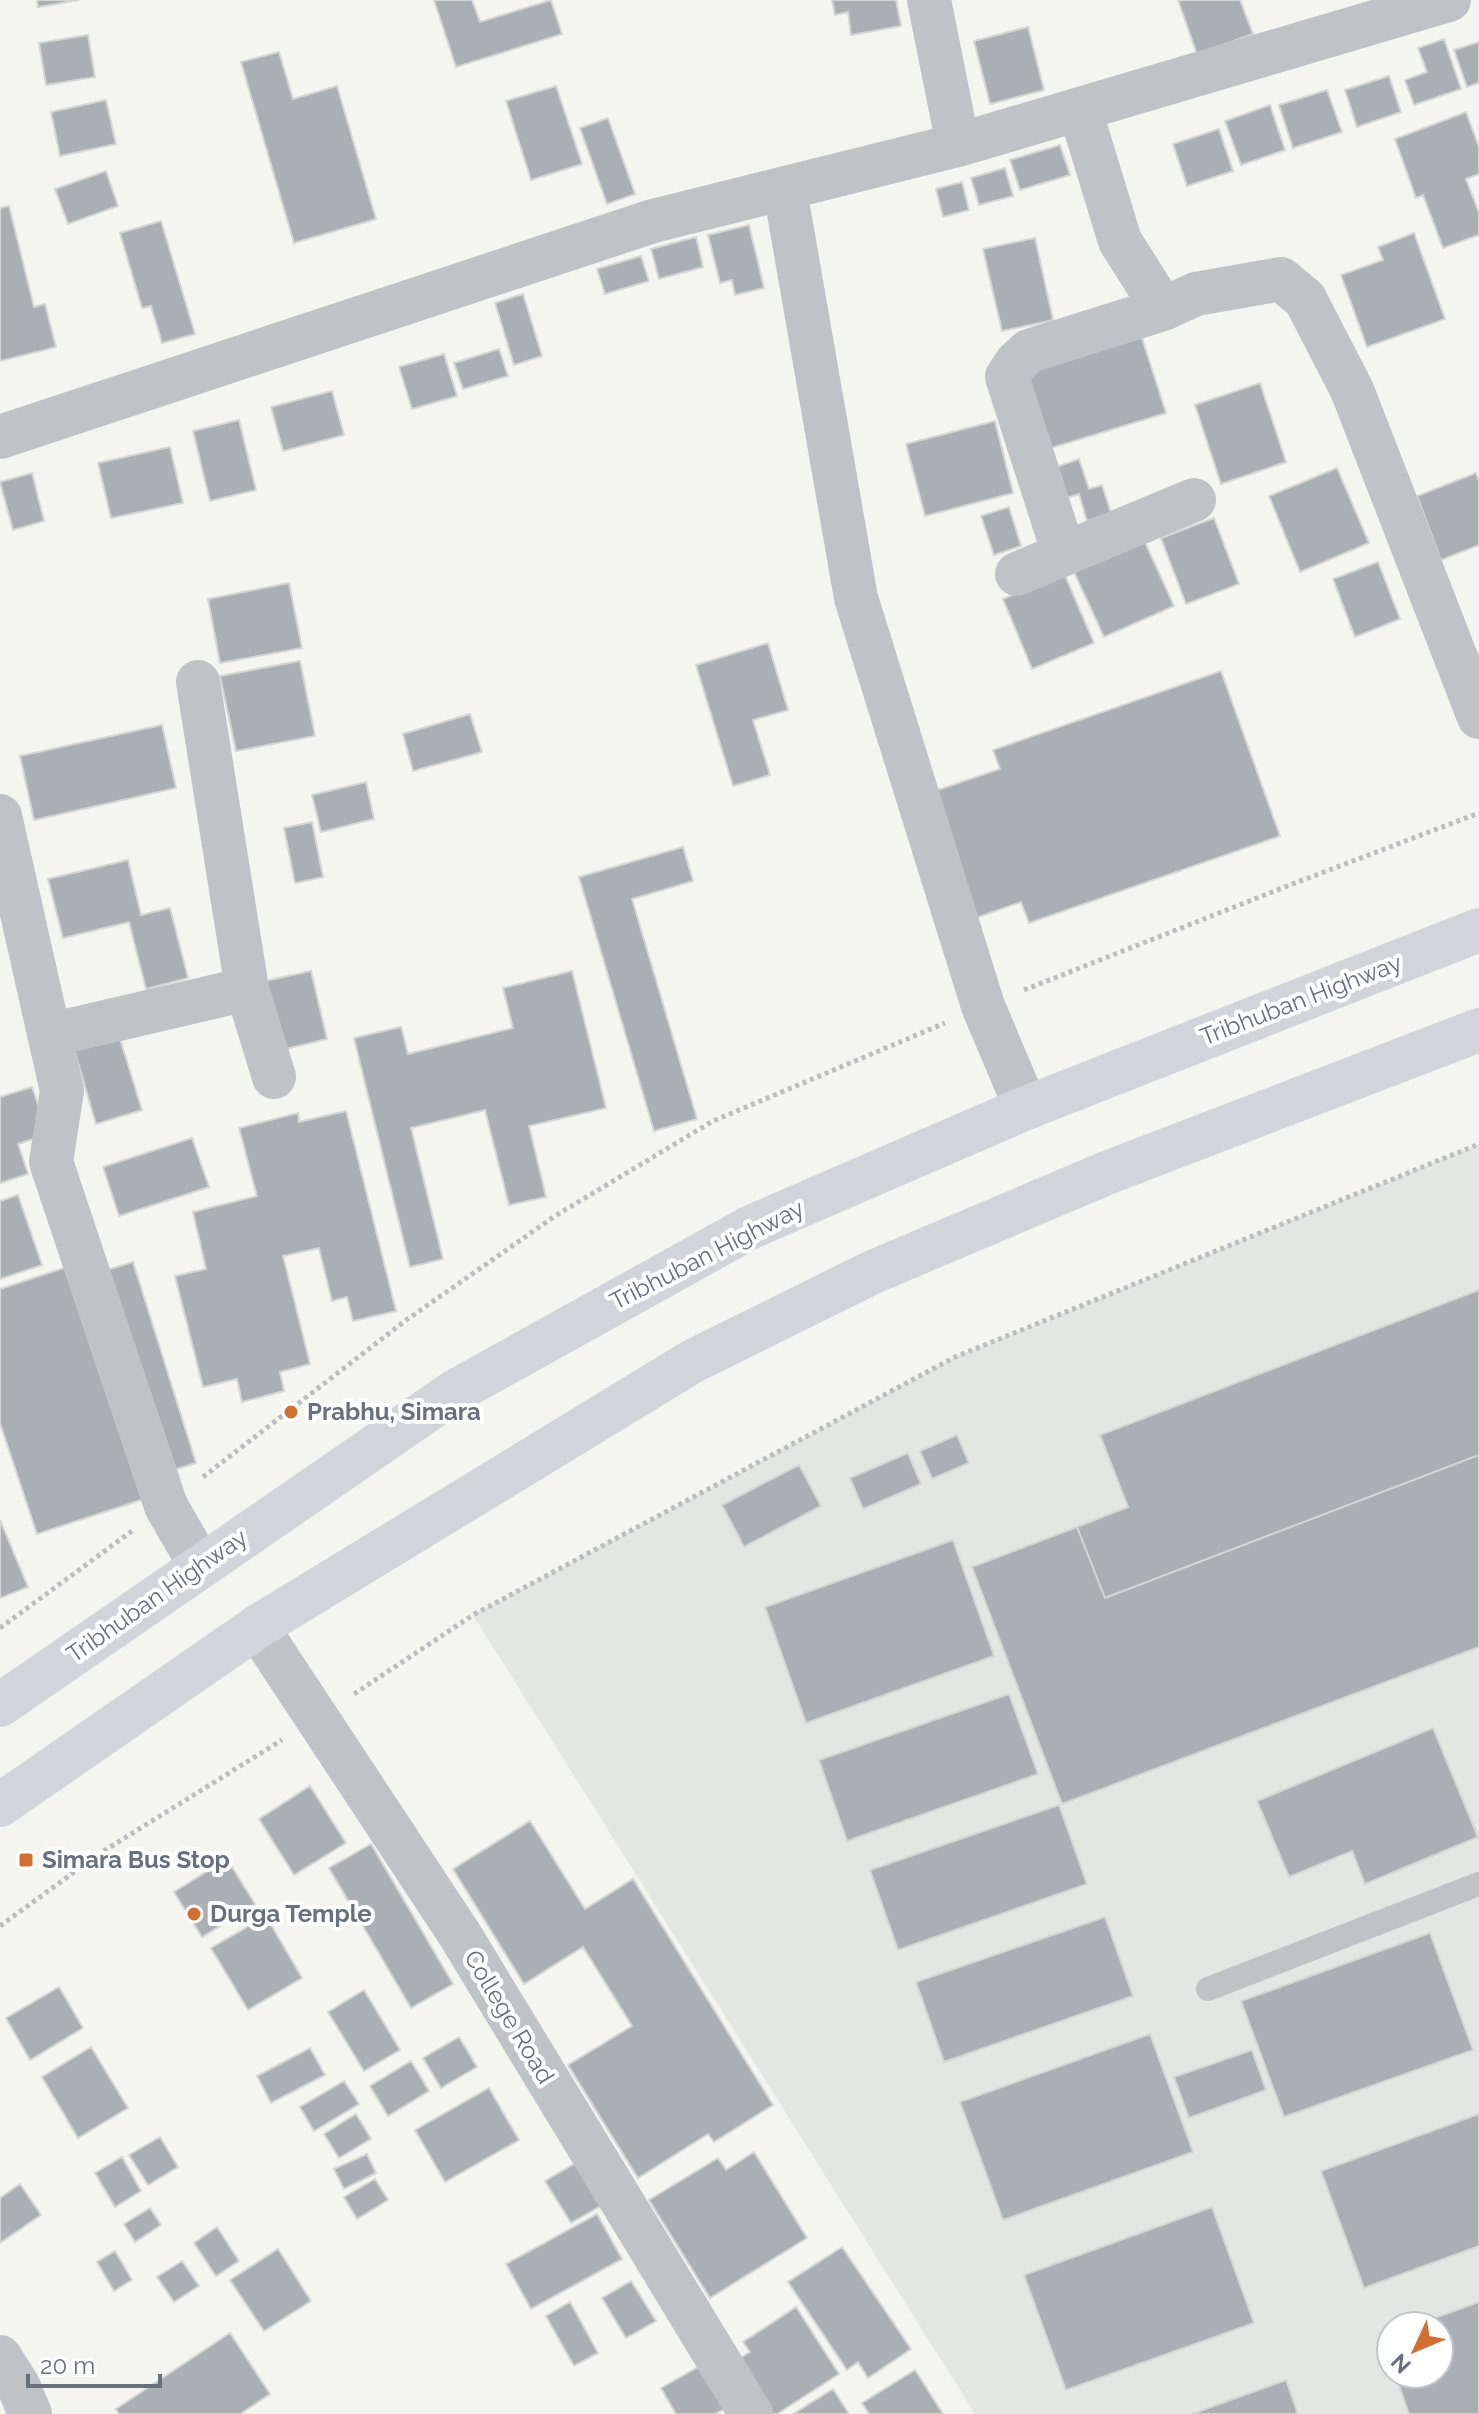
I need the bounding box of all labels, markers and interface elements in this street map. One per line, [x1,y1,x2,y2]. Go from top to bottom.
street label: Tribhuban Highway [1196,948,1406,1051]
street label: Tribhuban Highway [605,1193,809,1316]
place label: Prabhu, Simara [307,1397,481,1426]
marker: Prabhu, Simara [282,1403,300,1421]
street label: Tribhuban Highway [61,1522,253,1669]
place label: Simara Bus Stop [42,1845,230,1874]
marker: Simara Bus Stop [17,1851,35,1869]
place label: Durga Temple [210,1899,372,1928]
marker: Durga Temple [185,1905,203,1923]
street label: College Road [458,1945,561,2089]
north arrow [1375,2310,1455,2390]
scale bar [28,2338,160,2388]
text: N [1385,2349,1416,2379]
text: 20 m [40,2351,95,2380]

